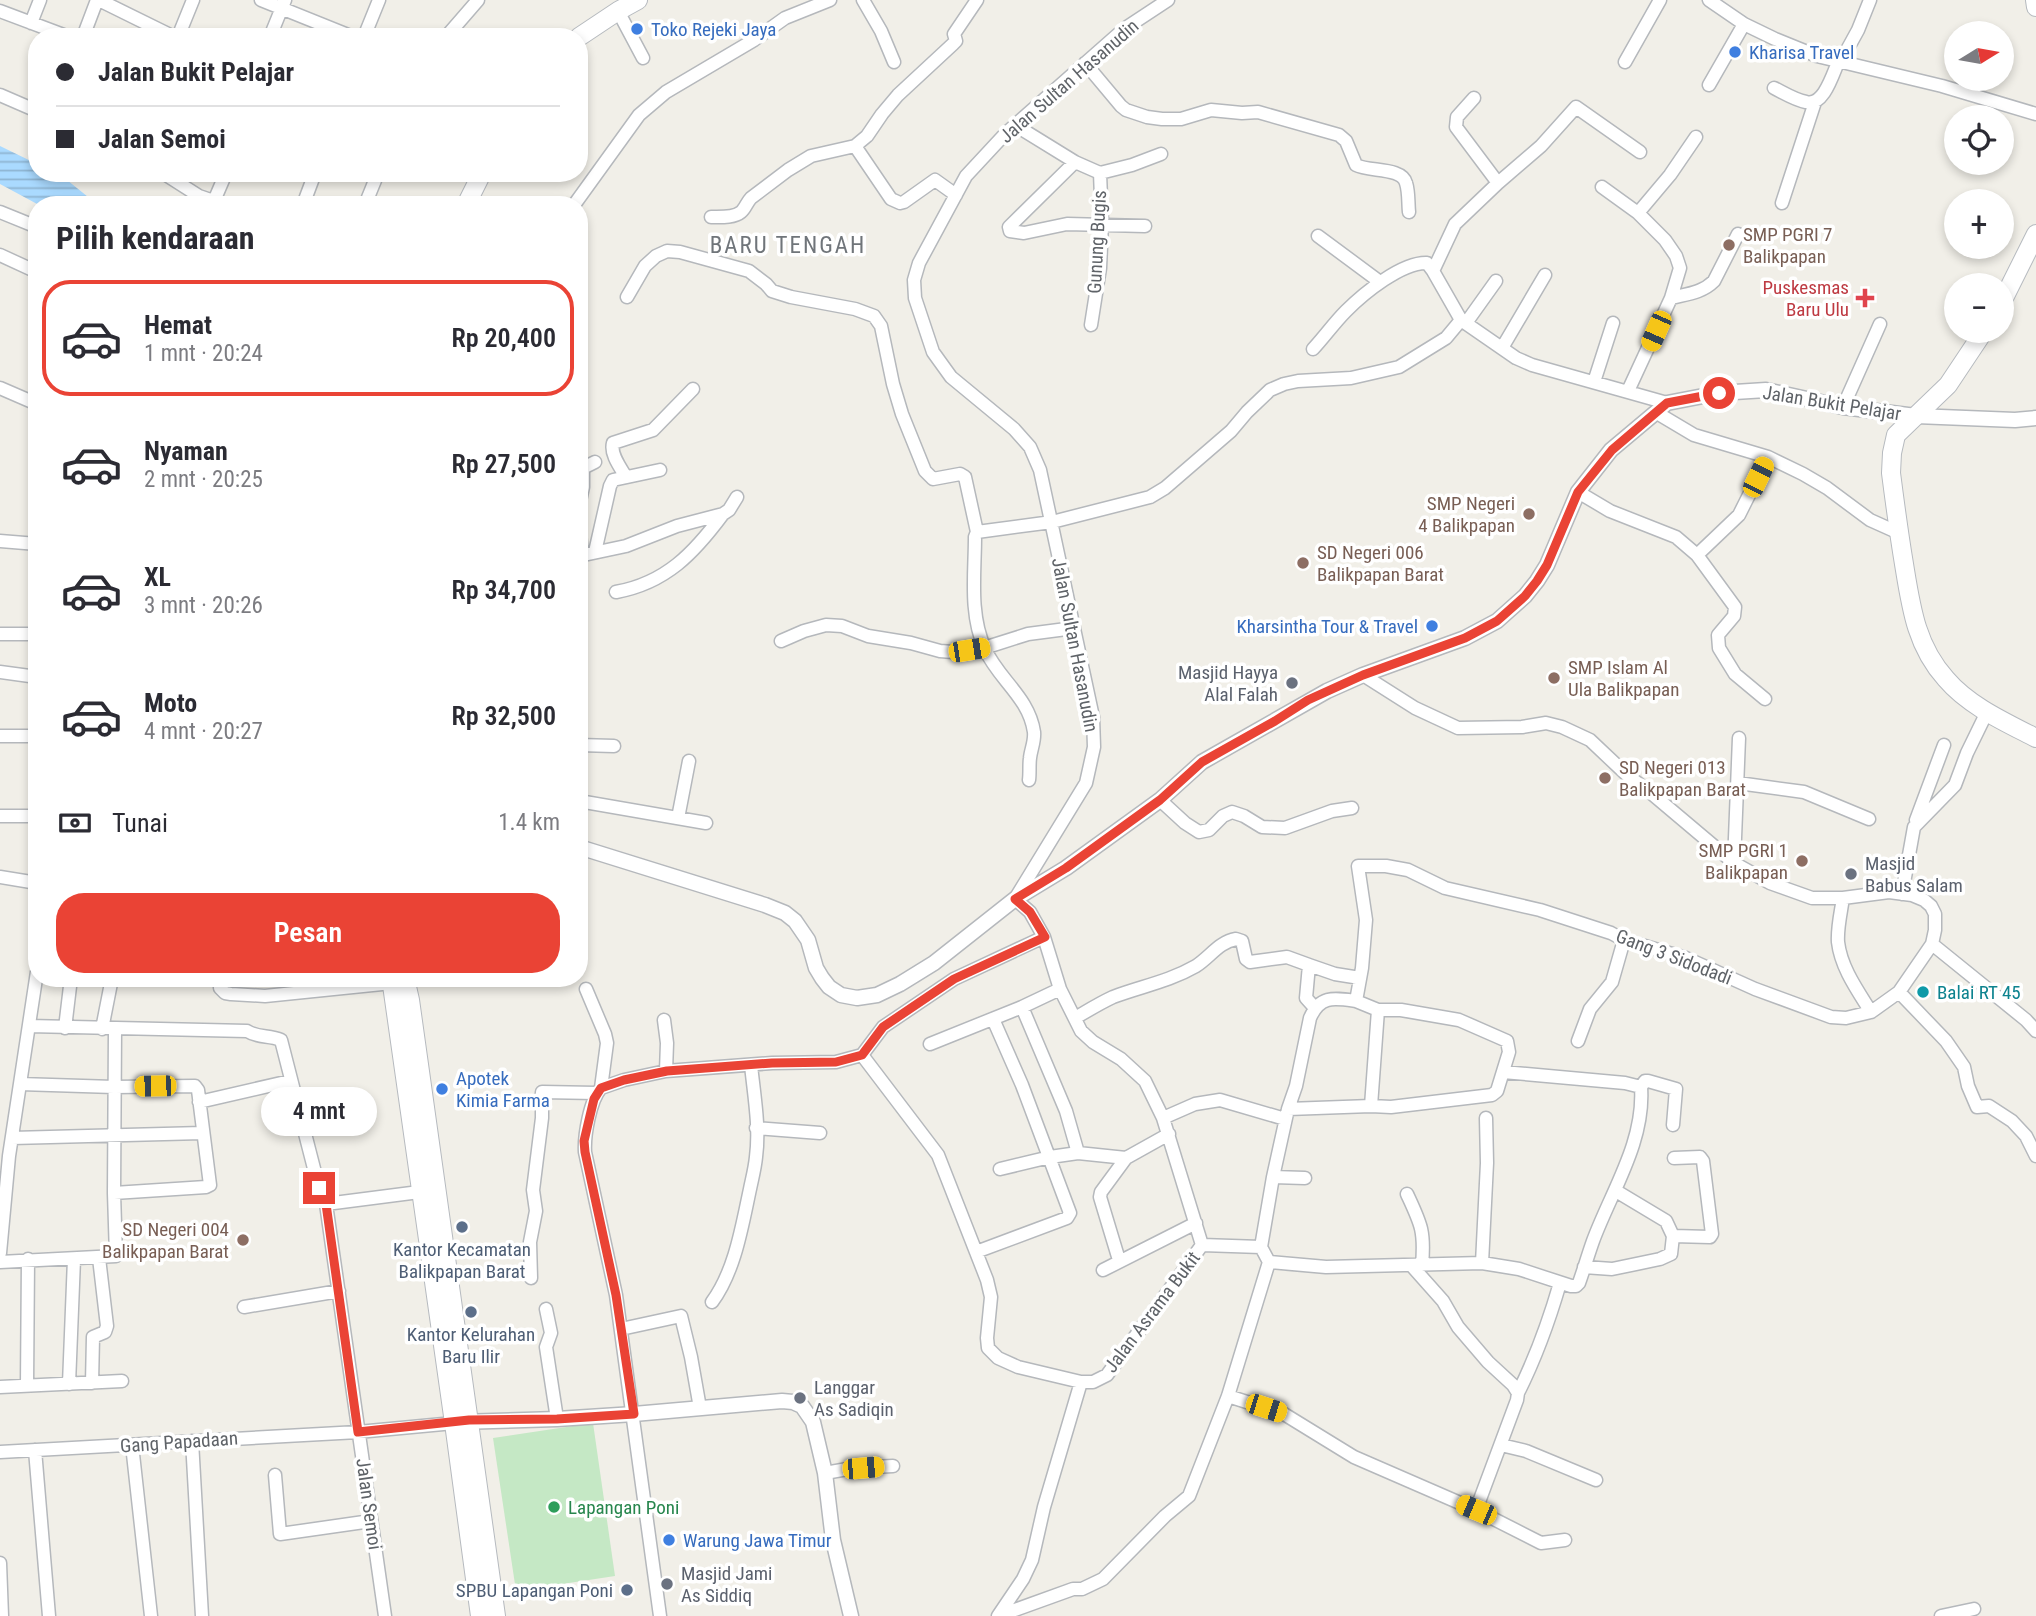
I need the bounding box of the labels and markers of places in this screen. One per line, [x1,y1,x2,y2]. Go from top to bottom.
place label: Toko Rejeki Jaya [651,18,776,41]
marker: Toko Rejeki Jaya [629,21,645,37]
place label: Kharisa Travel [1749,41,1854,64]
marker: Kharisa Travel [1727,44,1743,60]
place label: SMP PGRI 7 Balikpapan [1743,223,1832,268]
marker: SMP PGRI 7 Balikpapan [1721,237,1737,253]
place label: Puskesmas Baru Ulu [1763,276,1849,321]
marker: Puskesmas Baru Ulu [1855,288,1875,308]
place label: SMP Negeri 4 Balikpapan [1418,492,1515,537]
marker: SMP Negeri 4 Balikpapan [1521,506,1537,522]
place label: SD Negeri 006 Balikpapan Barat [1317,541,1444,586]
marker: SD Negeri 006 Balikpapan Barat [1295,555,1311,571]
place label: Kharsintha Tour & Travel [1236,615,1418,638]
marker: Kharsintha Tour & Travel [1424,618,1440,634]
place label: SMP Islam Al Ula Balikpapan [1568,656,1679,701]
place label: Masjid Hayya Alal Falah [1178,661,1278,706]
marker: SMP Islam Al Ula Balikpapan [1546,670,1562,686]
marker: Masjid Hayya Alal Falah [1284,675,1300,691]
place label: SD Negeri 013 Balikpapan Barat [1619,756,1746,801]
marker: SD Negeri 013 Balikpapan Barat [1597,770,1613,786]
place label: SMP PGRI 1 Balikpapan [1699,839,1788,884]
place label: Masjid Babus Salam [1865,852,1963,897]
marker: SMP PGRI 1 Balikpapan [1794,853,1810,869]
marker: Masjid Babus Salam [1843,866,1859,882]
place label: Balai RT 45 [1937,981,2021,1004]
marker: Balai RT 45 [1915,984,1931,1000]
place label: Apotek Kimia Farma [456,1067,550,1112]
marker: Apotek Kimia Farma [434,1081,450,1097]
place label: SD Negeri 004 Balikpapan Barat [102,1218,229,1263]
marker: Kantor Kecamatan Balikpapan Barat [454,1219,470,1235]
marker: SD Negeri 004 Balikpapan Barat [235,1232,251,1248]
place label: Kantor Kecamatan Balikpapan Barat [393,1238,531,1283]
marker: Kantor Kelurahan Baru Ilir [463,1304,479,1320]
place label: Kantor Kelurahan Baru Ilir [407,1323,535,1368]
place label: Langgar As Sadiqin [814,1376,894,1421]
marker: Langgar As Sadiqin [792,1390,808,1406]
place label: Lapangan Poni [568,1496,679,1519]
marker: Lapangan Poni [546,1499,562,1515]
place label: Warung Jawa Timur [683,1529,832,1552]
marker: Warung Jawa Timur [661,1532,677,1548]
place label: Masjid Jami As Siddiq [681,1562,772,1607]
marker: Masjid Jami As Siddiq [659,1576,675,1592]
place label: SPBU Lapangan Poni [456,1579,613,1602]
marker: SPBU Lapangan Poni [619,1582,635,1598]

